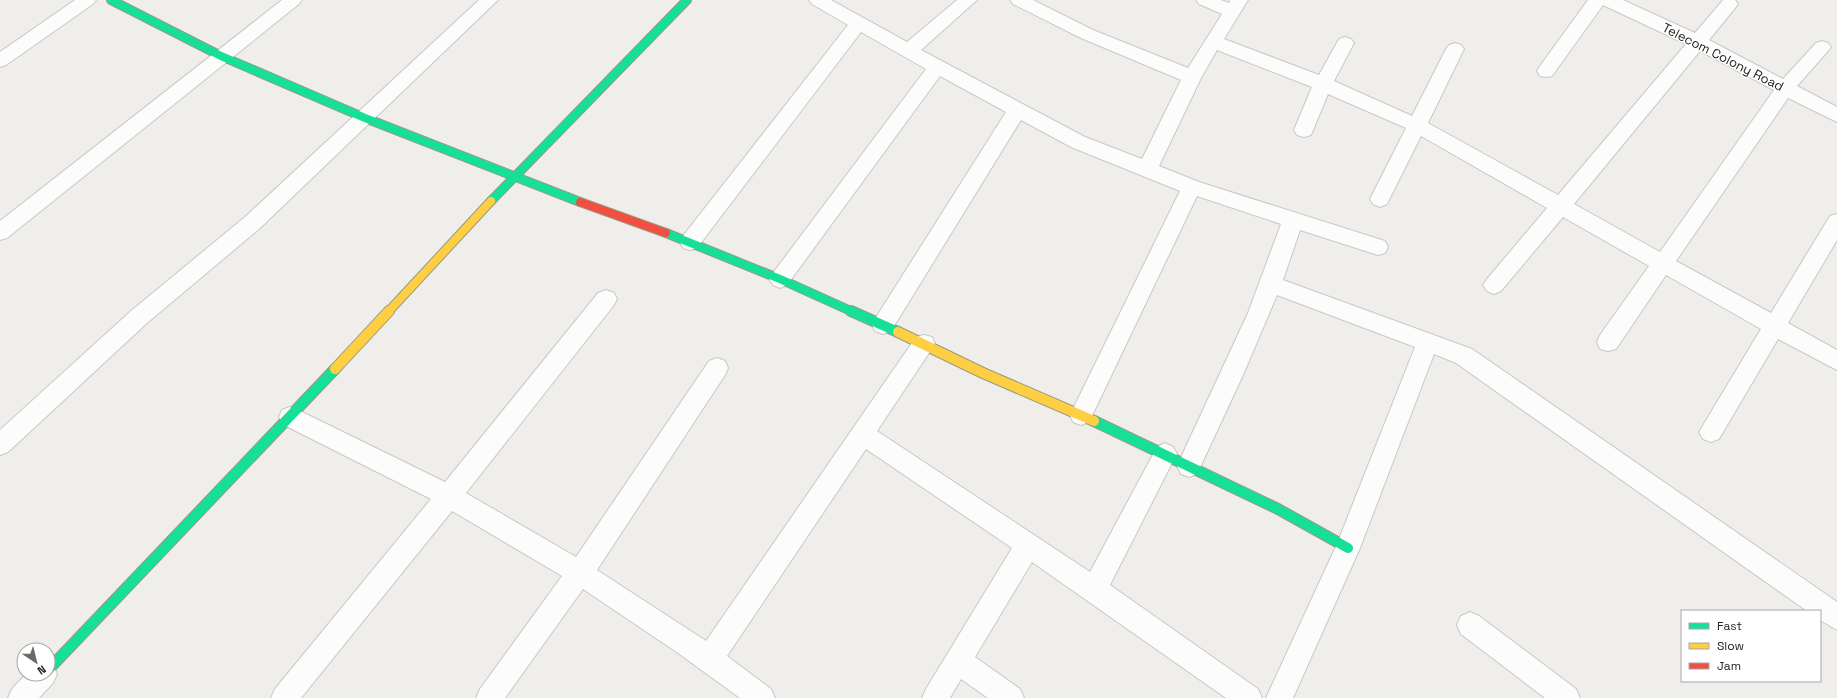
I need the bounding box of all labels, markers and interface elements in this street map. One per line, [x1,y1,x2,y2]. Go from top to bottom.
street label: Telecom Colony Road [1659,19,1787,95]
legend [1681,610,1821,682]
text: Fast [1717,618,1742,634]
text: Slow [1717,638,1744,654]
north arrow [16,642,56,682]
text: Jam [1717,658,1741,674]
text: N [35,662,49,678]

